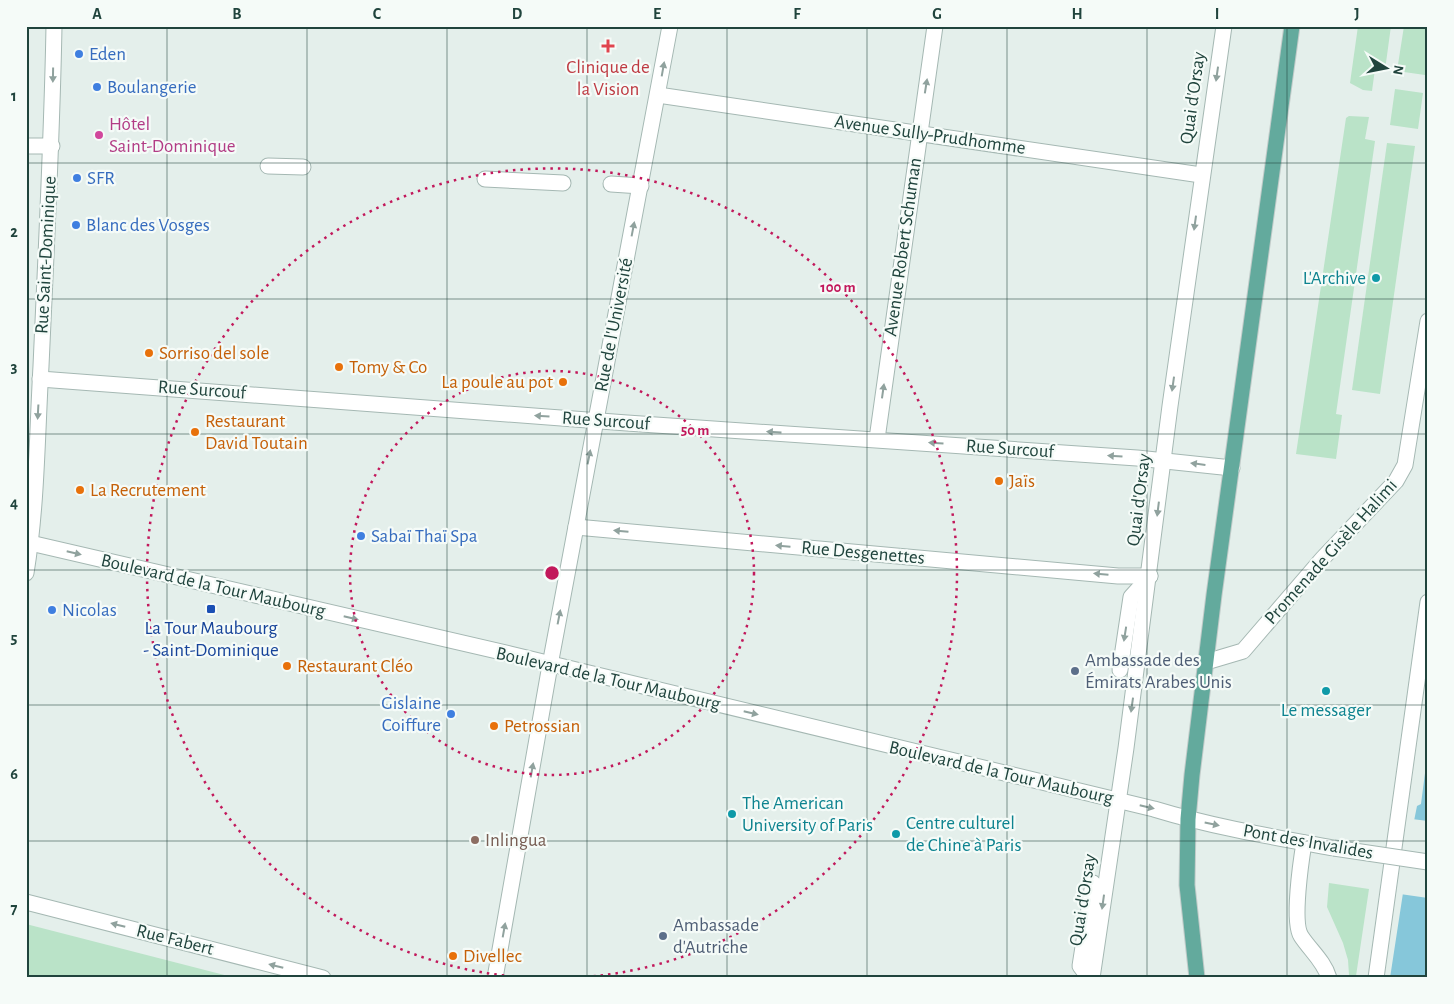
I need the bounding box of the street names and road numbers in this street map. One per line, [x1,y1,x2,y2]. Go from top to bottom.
street label: Quai d'Orsay [1177,51,1209,145]
street label: Avenue Sully-Prudhomme [833,112,1027,158]
street label: Avenue Robert Schuman [881,156,925,338]
street label: Rue Saint-Dominique [32,175,60,335]
street label: Rue de l'Université [592,256,636,394]
street label: Rue Surcouf [157,377,248,403]
street label: Rue Surcouf [561,408,652,434]
street label: Rue Surcouf [965,436,1056,462]
street label: Quai d'Orsay [1124,453,1154,547]
street label: Promenade Gisèle Halimi [1261,476,1401,628]
street label: Rue Desgenettes [800,538,926,568]
street label: Boulevard de la Tour Maubourg [99,551,328,621]
street label: Boulevard de la Tour Maubourg [494,644,723,714]
street label: Boulevard de la Tour Maubourg [887,738,1116,808]
street label: Pont des Invalides [1241,821,1375,863]
street label: Quai d'Orsay [1066,853,1100,947]
street label: Rue Fabert [134,921,216,959]

